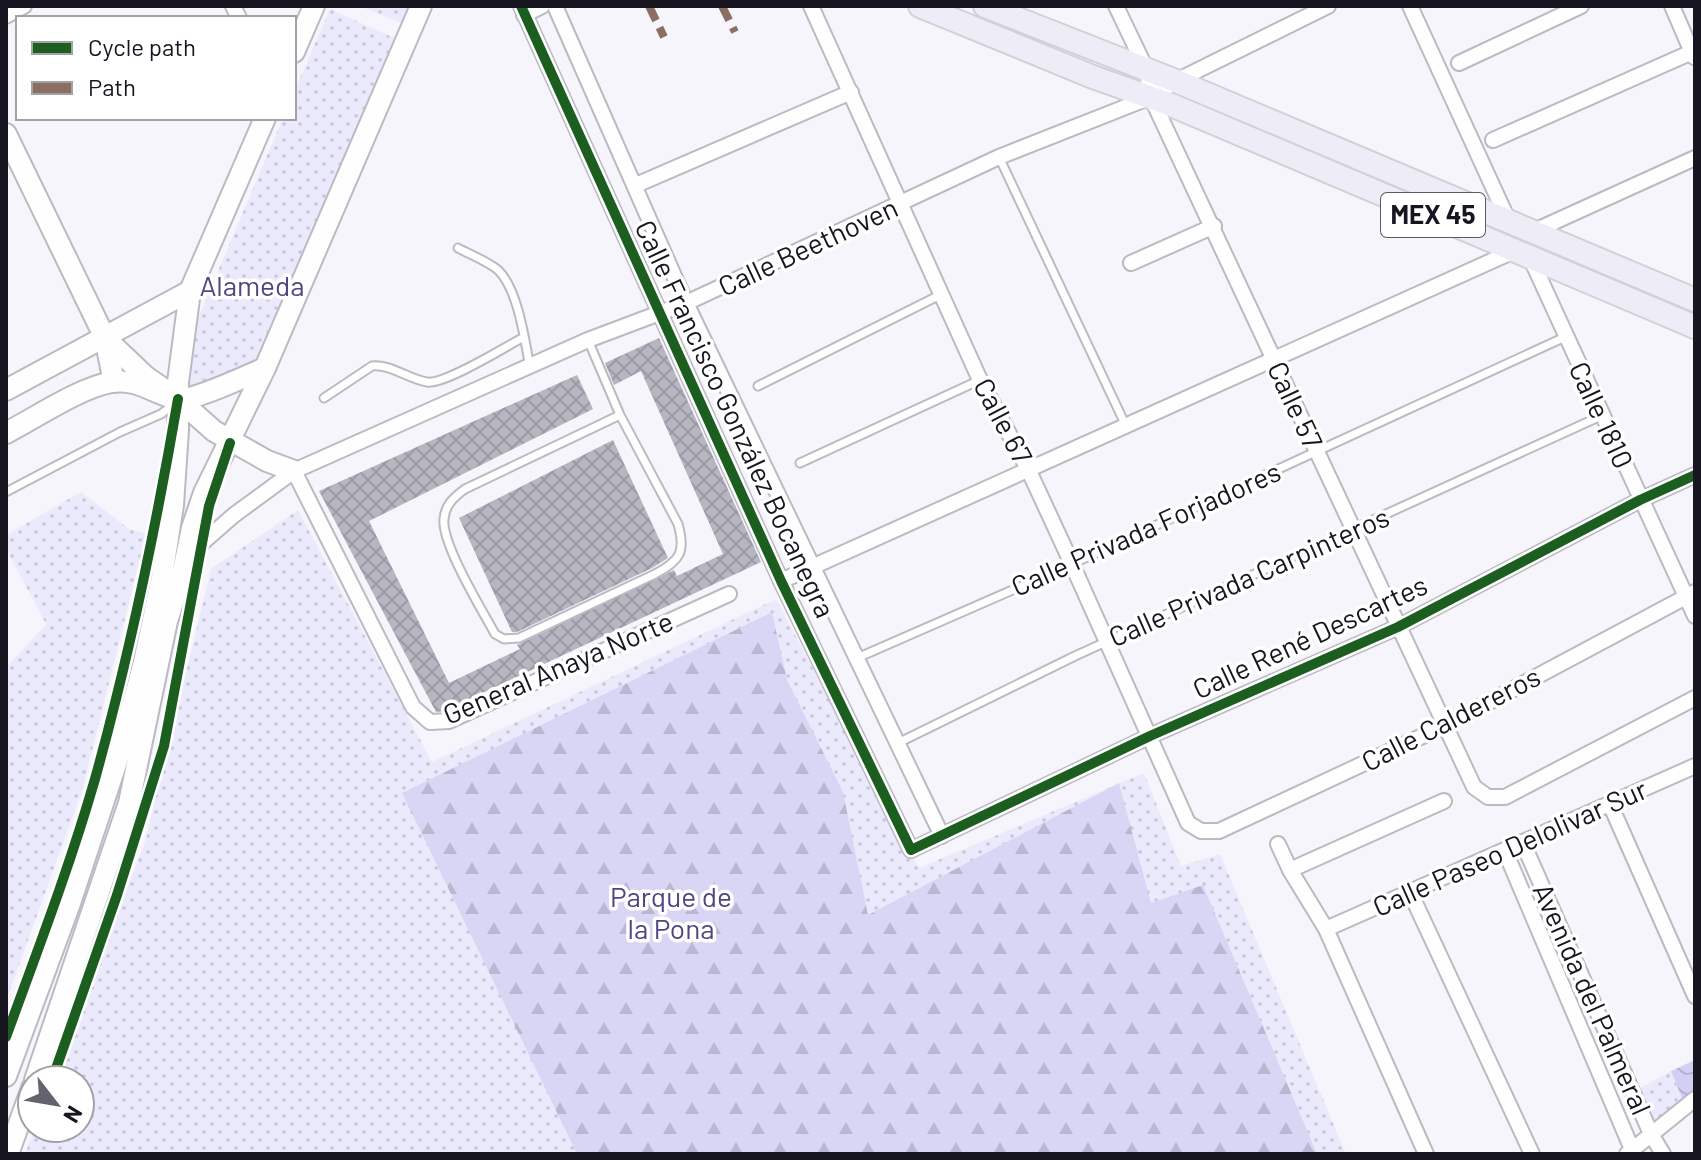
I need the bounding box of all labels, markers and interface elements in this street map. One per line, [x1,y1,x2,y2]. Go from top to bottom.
legend [16,16,296,120]
text: Cycle path [88,32,196,61]
text: Path [88,72,136,101]
street label: Calle Beethoven [712,190,903,303]
road number: MEX 45 [1381,193,1485,237]
street label: Calle Francisco González Bocanegra [629,214,843,623]
park label: Alameda [199,268,305,302]
street label: Calle 57 [1261,356,1331,454]
street label: Calle 1810 [1562,356,1641,473]
street label: Calle 67 [967,372,1041,469]
street label: Calle Privada Forjadores [1006,453,1285,603]
street label: Calle Privada Carpinteros [1103,499,1394,653]
street label: Calle René Descartes [1187,567,1432,705]
street label: General Anaya Norte [437,603,678,731]
street label: Calle Caldereros [1355,658,1546,778]
street label: Calle Paseo Delolivar Sur [1367,771,1652,923]
street label: Avenida del Palmeral [1527,878,1659,1120]
park label: Parque de la Pona [610,879,732,945]
north arrow [16,1064,96,1144]
text: N [59,1102,89,1128]

